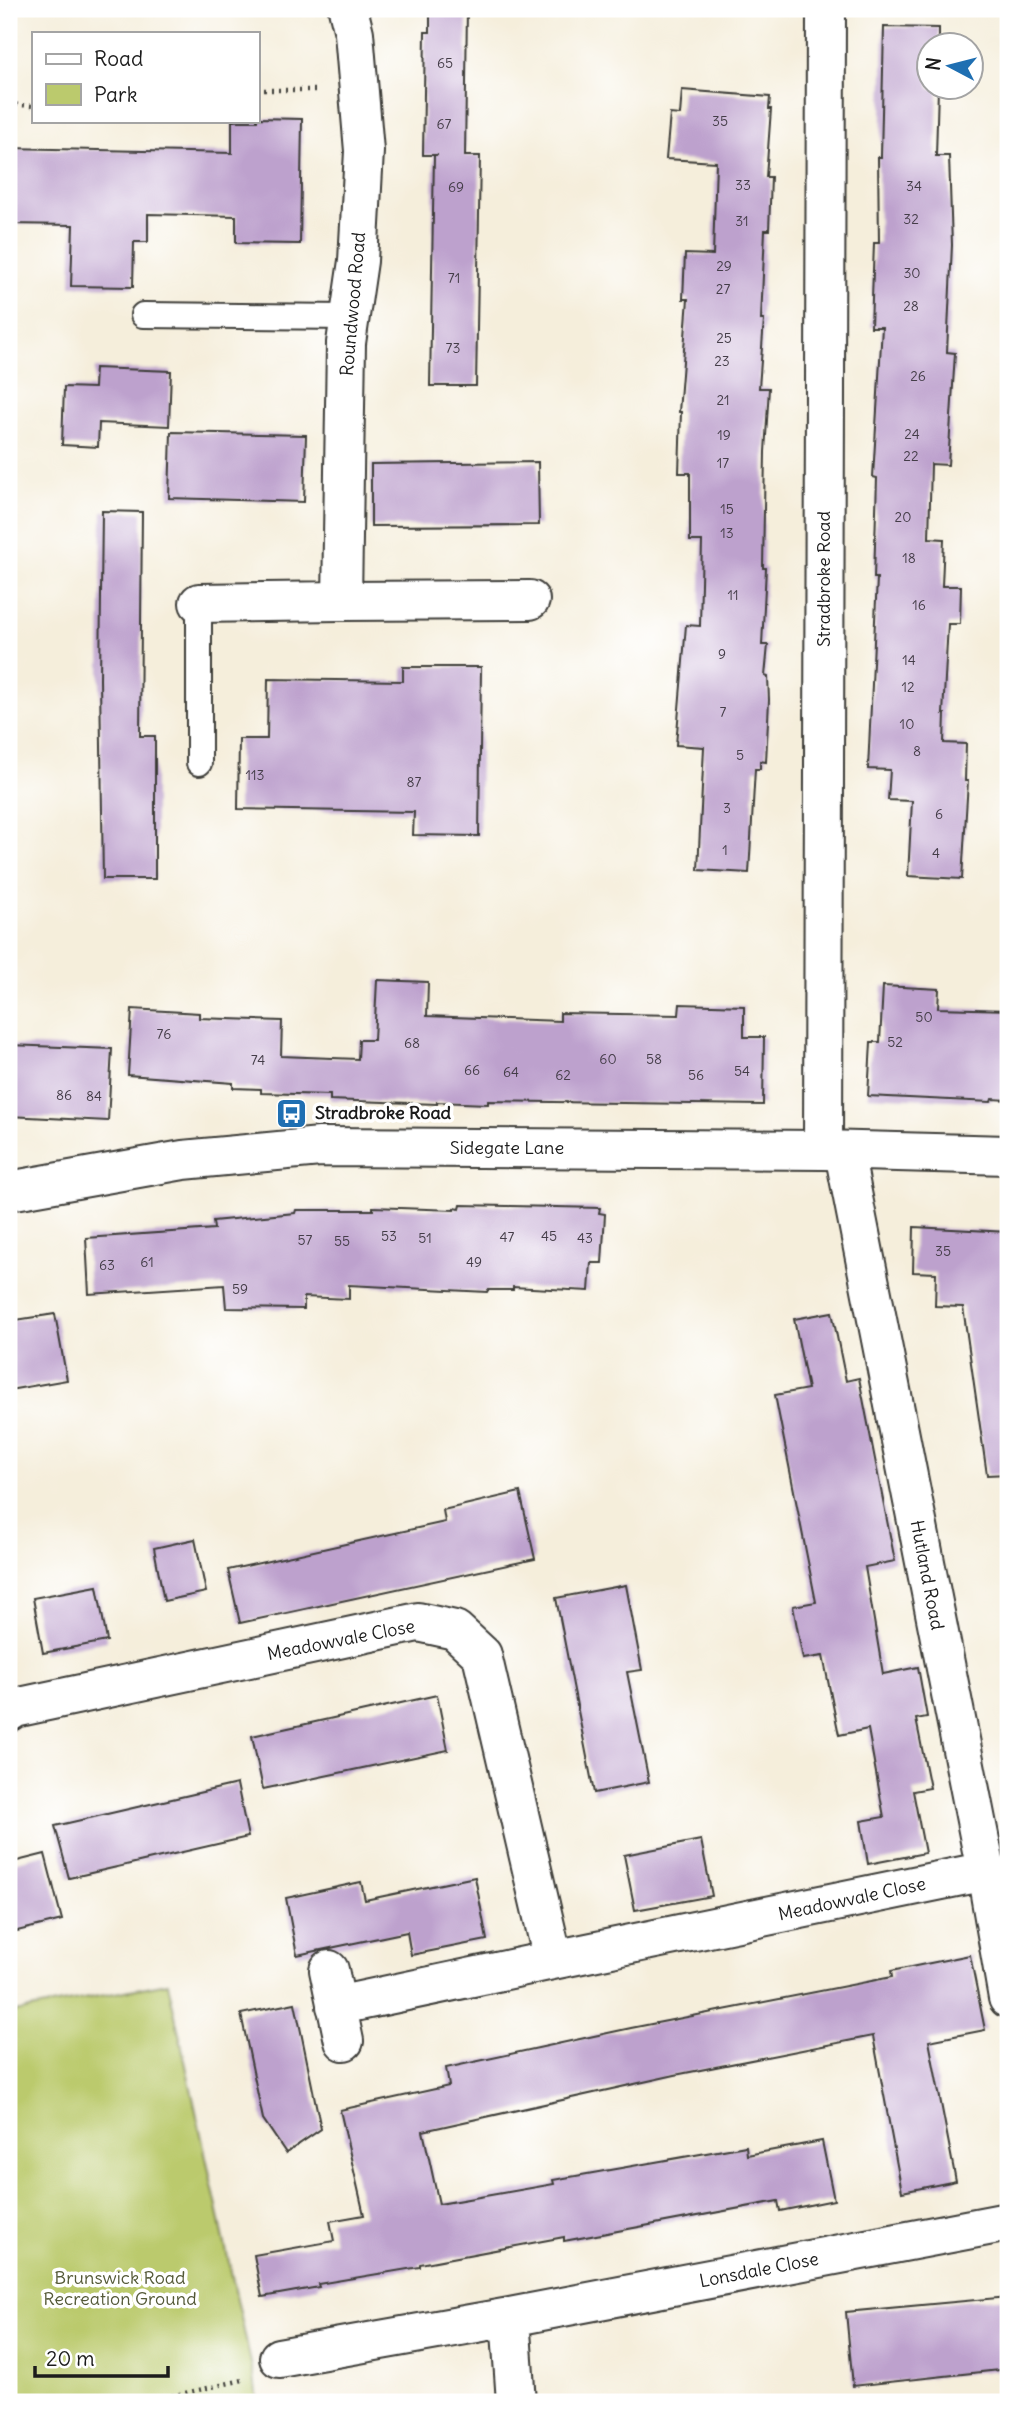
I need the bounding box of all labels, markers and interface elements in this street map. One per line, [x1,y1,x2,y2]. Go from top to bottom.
legend [32,32,259,122]
north arrow [916,32,986,102]
text: Road [94,45,143,72]
house number: 65 [437,54,453,72]
text: N [920,56,946,72]
text: Park [94,81,137,108]
house number: 35 [712,112,728,130]
house number: 67 [437,115,452,133]
house number: 33 [735,176,751,194]
house number: 34 [906,177,922,195]
house number: 69 [448,178,464,196]
house number: 32 [903,210,919,228]
house number: 31 [735,212,749,230]
street label: Roundwood Road [335,231,370,377]
house number: 29 [716,257,732,275]
house number: 30 [903,264,921,282]
house number: 71 [448,269,460,287]
house number: 27 [716,280,730,298]
house number: 28 [903,297,919,315]
house number: 25 [716,329,732,347]
house number: 73 [446,339,460,357]
house number: 23 [714,352,730,370]
house number: 26 [910,367,926,385]
house number: 21 [716,391,730,409]
house number: 24 [904,425,920,443]
house number: 19 [717,426,731,444]
house number: 22 [903,447,919,465]
house number: 17 [717,454,729,472]
house number: 15 [720,500,734,518]
house number: 20 [895,508,911,526]
street label: Stradbroke Road [812,511,835,647]
house number: 13 [720,524,734,542]
house number: 18 [902,549,916,567]
house number: 11 [727,586,739,604]
house number: 16 [912,596,926,614]
house number: 9 [718,645,726,663]
house number: 14 [902,651,916,669]
house number: 12 [901,678,915,696]
house number: 7 [720,703,727,721]
house number: 10 [900,715,914,733]
house number: 8 [913,742,921,760]
house number: 5 [736,746,744,764]
house number: 113 [245,766,265,784]
house number: 87 [407,773,422,791]
house number: 3 [723,799,731,817]
house number: 6 [935,805,943,823]
house number: 1 [722,841,728,859]
house number: 4 [932,844,940,862]
house number: 50 [915,1008,933,1026]
house number: 76 [157,1025,171,1043]
house number: 52 [887,1033,903,1051]
house number: 68 [404,1034,420,1052]
house number: 60 [599,1050,617,1068]
house number: 58 [646,1050,662,1068]
house number: 74 [251,1051,265,1069]
house number: 66 [464,1061,480,1079]
house number: 54 [734,1062,750,1080]
house number: 64 [503,1063,519,1081]
house number: 62 [555,1066,571,1084]
house number: 56 [688,1066,704,1084]
house number: 86 [56,1086,72,1104]
house number: 84 [86,1087,102,1105]
bus stop icon: Stradbroke Road [275,1096,309,1130]
place label: Stradbroke Road [315,1101,452,1124]
street label: Sidegate Lane [450,1136,564,1159]
house number: 53 [381,1227,397,1245]
house number: 45 [541,1227,557,1245]
house number: 47 [500,1228,515,1246]
house number: 51 [418,1229,432,1247]
house number: 43 [577,1229,593,1247]
house number: 57 [298,1231,313,1249]
house number: 55 [334,1232,350,1250]
house number: 35 [935,1242,951,1260]
house number: 61 [140,1253,154,1271]
house number: 49 [466,1253,482,1271]
house number: 63 [99,1256,115,1274]
house number: 59 [232,1280,248,1298]
street label: Hutland Road [906,1518,949,1632]
street label: Meadowvale Close [265,1614,417,1665]
street label: Meadowvale Close [776,1872,928,1925]
street label: Lonsdale Close [697,2247,821,2292]
park label: Brunswick Road Recreation Ground [43,2266,197,2310]
scale bar [35,2334,168,2378]
text: 20 m [46,2345,95,2372]

